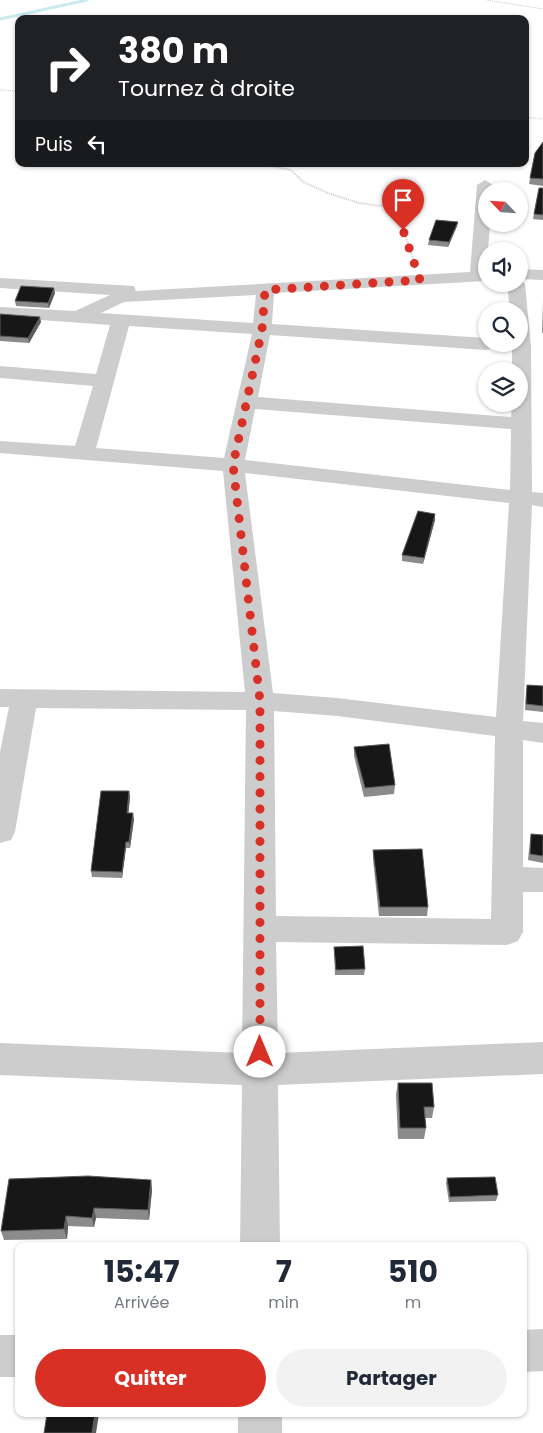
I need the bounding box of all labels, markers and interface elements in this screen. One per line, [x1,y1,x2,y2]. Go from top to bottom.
text: 380 m [118,26,229,75]
icon: right [35,35,100,100]
text: Tournez à droite [118,73,295,104]
icon: left [83,130,111,158]
text: Puis [35,131,73,158]
pin [382,179,424,230]
north arrow [478,182,528,232]
map controls [478,182,528,412]
icon: arrive [389,186,417,214]
button: sound [478,242,528,292]
button: search [478,302,528,352]
button: layers [478,362,528,412]
position arrow [233,1025,285,1077]
text: 15:47 [104,1250,180,1293]
text: 7 [276,1250,292,1293]
text: 510 [388,1250,438,1293]
text: Arrivée [114,1291,169,1314]
text: min [268,1291,299,1314]
text: m [405,1291,421,1314]
button: Quitter [35,1349,266,1407]
button: Partager [276,1349,507,1407]

